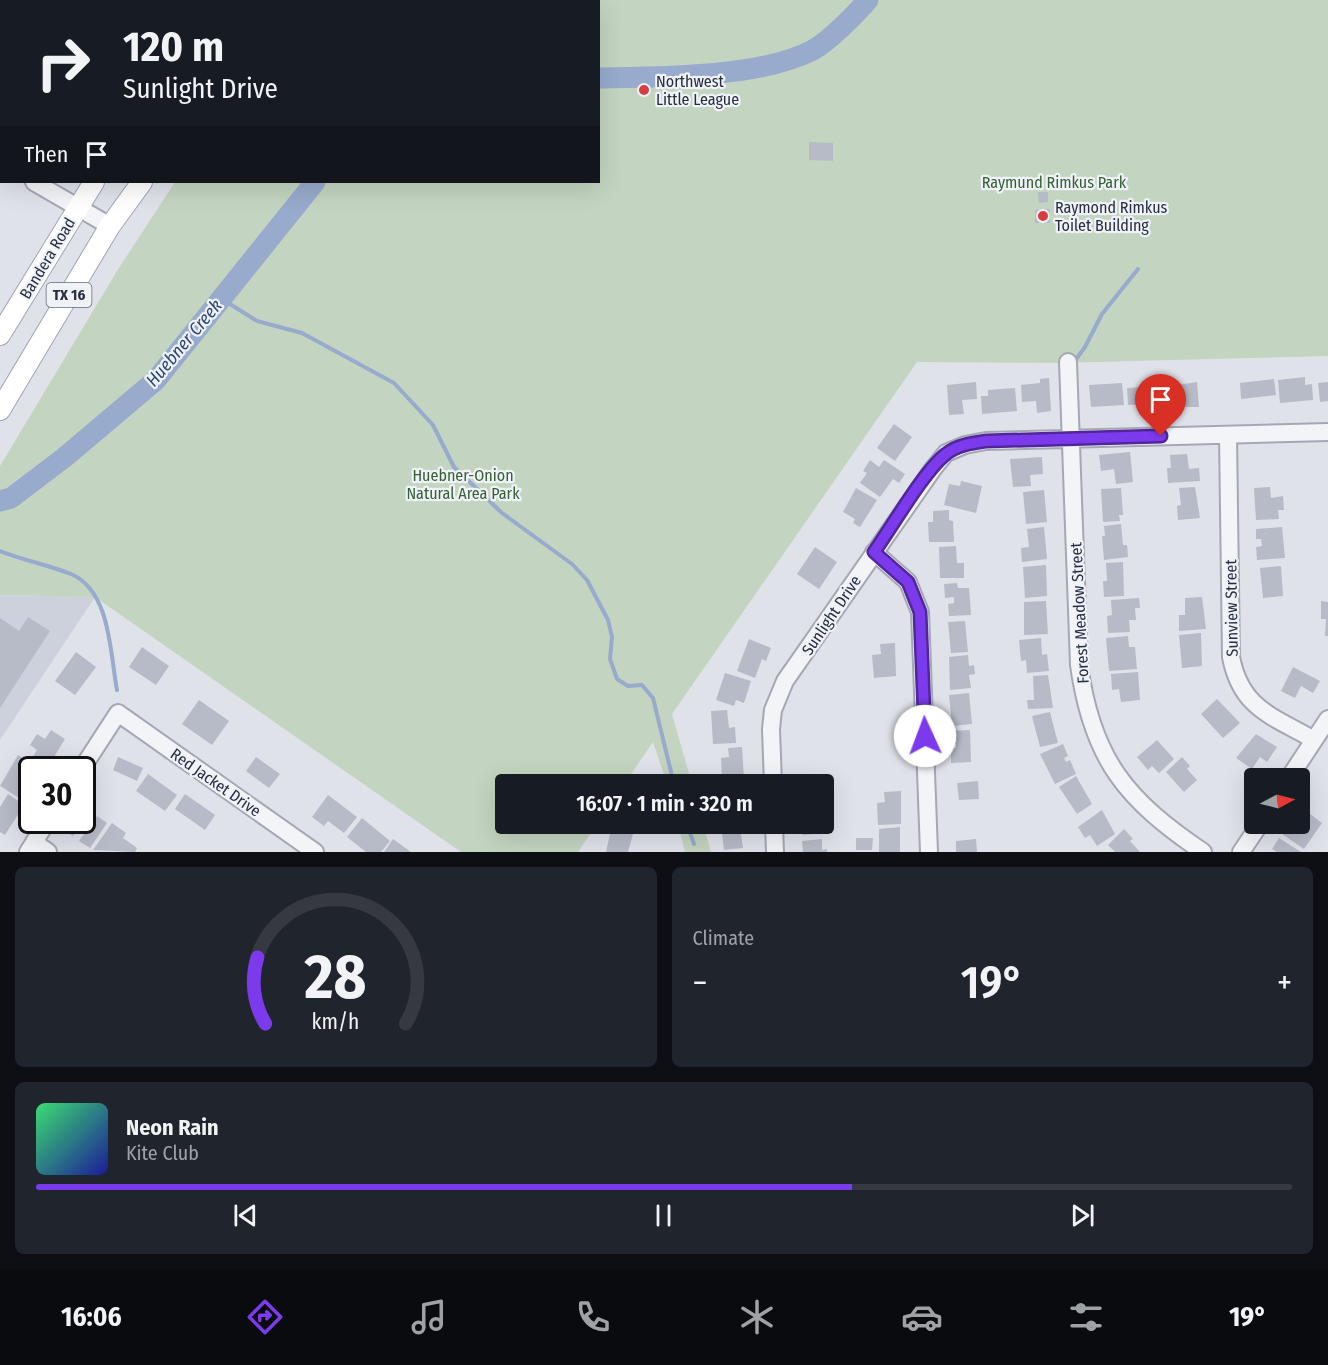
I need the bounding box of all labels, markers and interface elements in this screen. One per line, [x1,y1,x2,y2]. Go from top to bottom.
text: 120 m [123,22,224,72]
icon: right [24,24,102,102]
place label: Northwest Little League [656,72,739,109]
text: Sunlight Drive [123,73,278,105]
marker: Northwest Little League [637,83,651,97]
icon: arrive [80,138,113,171]
text: Then [24,141,68,168]
park label: Raymund Rimkus Park [982,173,1127,192]
place label: Raymond Rimkus Toilet Building [1055,198,1168,235]
marker: Raymond Rimkus Toilet Building [1036,209,1050,223]
street label: Bandera Road [16,214,79,302]
road number: TX 16 [46,283,92,307]
water label: Huebner Creek [141,295,227,391]
pin [1135,374,1186,436]
icon: arrive [1144,383,1177,416]
park label: Huebner-Onion Natural Area Park [406,466,520,503]
street label: Forest Meadow Street [1066,541,1093,684]
street label: Sunview Street [1221,558,1242,657]
street label: Sunlight Drive [798,572,865,659]
position arrow [893,704,957,768]
street label: Red Jacket Drive [167,744,265,821]
speed limit sign: 30 [18,756,96,834]
north arrow [1244,768,1310,834]
map controls [1244,768,1310,834]
text: 16:07 · 1 min · 320 m [576,790,753,817]
text: Climate [693,926,754,950]
text: 28 [304,940,367,1015]
text: 19° [961,956,1024,1010]
text: − [693,963,707,1003]
text: + [1277,963,1292,1003]
text: km/h [312,1009,360,1035]
text: Neon Rain [126,1114,219,1141]
text: Kite Club [126,1141,199,1165]
icon: previous [229,1199,262,1232]
icon: pause [647,1199,680,1232]
icon: next [1066,1199,1099,1232]
icon: directions [244,1296,286,1338]
icon: music [408,1296,450,1338]
icon: phone [572,1296,614,1338]
icon: climate [736,1296,778,1338]
icon: car [901,1296,943,1338]
icon: filters [1065,1296,1107,1338]
text: 16:06 [61,1301,122,1333]
text: 19° [1229,1301,1267,1333]

